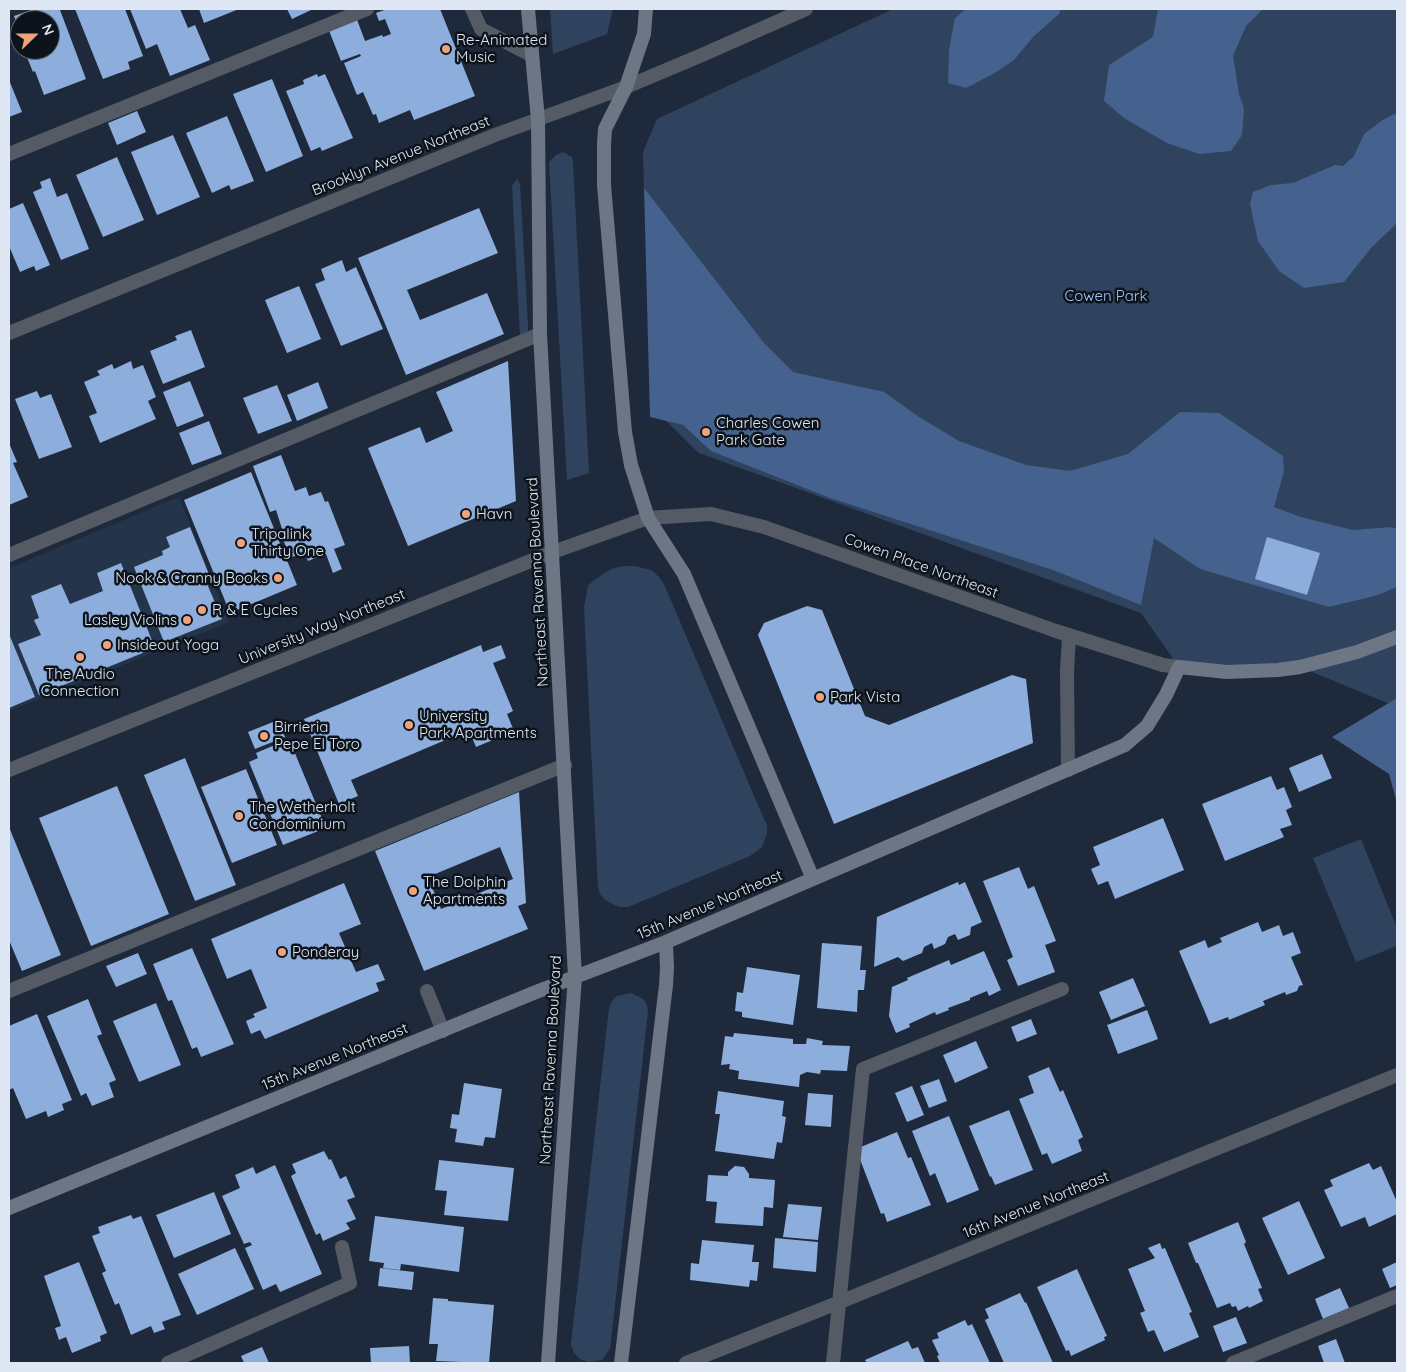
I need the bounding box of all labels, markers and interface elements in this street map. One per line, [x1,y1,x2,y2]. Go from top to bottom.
north arrow [10,10,60,60]
text: N [38,22,58,38]
place label: Re-Animated Music [456,31,547,66]
marker: Re-Animated Music [440,43,452,55]
street label: Brooklyn Avenue Northeast [309,112,493,200]
park label: Cowen Park [1064,287,1148,305]
place label: Charles Cowen Park Gate [716,414,819,449]
marker: Charles Cowen Park Gate [700,426,712,438]
street label: Northeast Ravenna Boulevard [524,477,552,687]
place label: Havn [476,505,512,523]
marker: Havn [460,508,472,520]
place label: Tripalink Thirty One [251,525,324,560]
street label: Cowen Place Northeast [842,530,1000,602]
marker: Tripalink Thirty One [235,537,247,549]
place label: Nook & Cranny Books [115,569,268,587]
marker: Nook & Cranny Books [272,572,284,584]
street label: University Way Northeast [236,585,408,669]
place label: R & E Cycles [212,601,298,619]
marker: R & E Cycles [196,604,208,616]
place label: Lasley Violins [84,611,177,629]
marker: Lasley Violins [181,614,193,626]
place label: Insideout Yoga [117,636,219,654]
marker: Insideout Yoga [101,639,113,651]
marker: The Audio Connection [74,651,86,663]
place label: The Audio Connection [41,665,119,700]
place label: Park Vista [830,688,900,706]
marker: Park Vista [814,691,826,703]
place label: University Park Apartments [419,707,537,742]
place label: Birrieria Pepe El Toro [274,718,360,753]
marker: University Park Apartments [403,719,415,731]
marker: Birrieria Pepe El Toro [258,730,270,742]
place label: The Wetherholt Condominium [249,798,356,833]
marker: The Wetherholt Condominium [233,810,245,822]
street label: 15th Avenue Northeast [635,866,785,944]
place label: The Dolphin Apartments [423,873,506,908]
marker: The Dolphin Apartments [407,885,419,897]
place label: Ponderay [292,943,359,961]
marker: Ponderay [276,946,288,958]
street label: Northeast Ravenna Boulevard [537,955,565,1165]
street label: 15th Avenue Northeast [259,1019,411,1095]
street label: 16th Avenue Northeast [960,1167,1112,1243]

